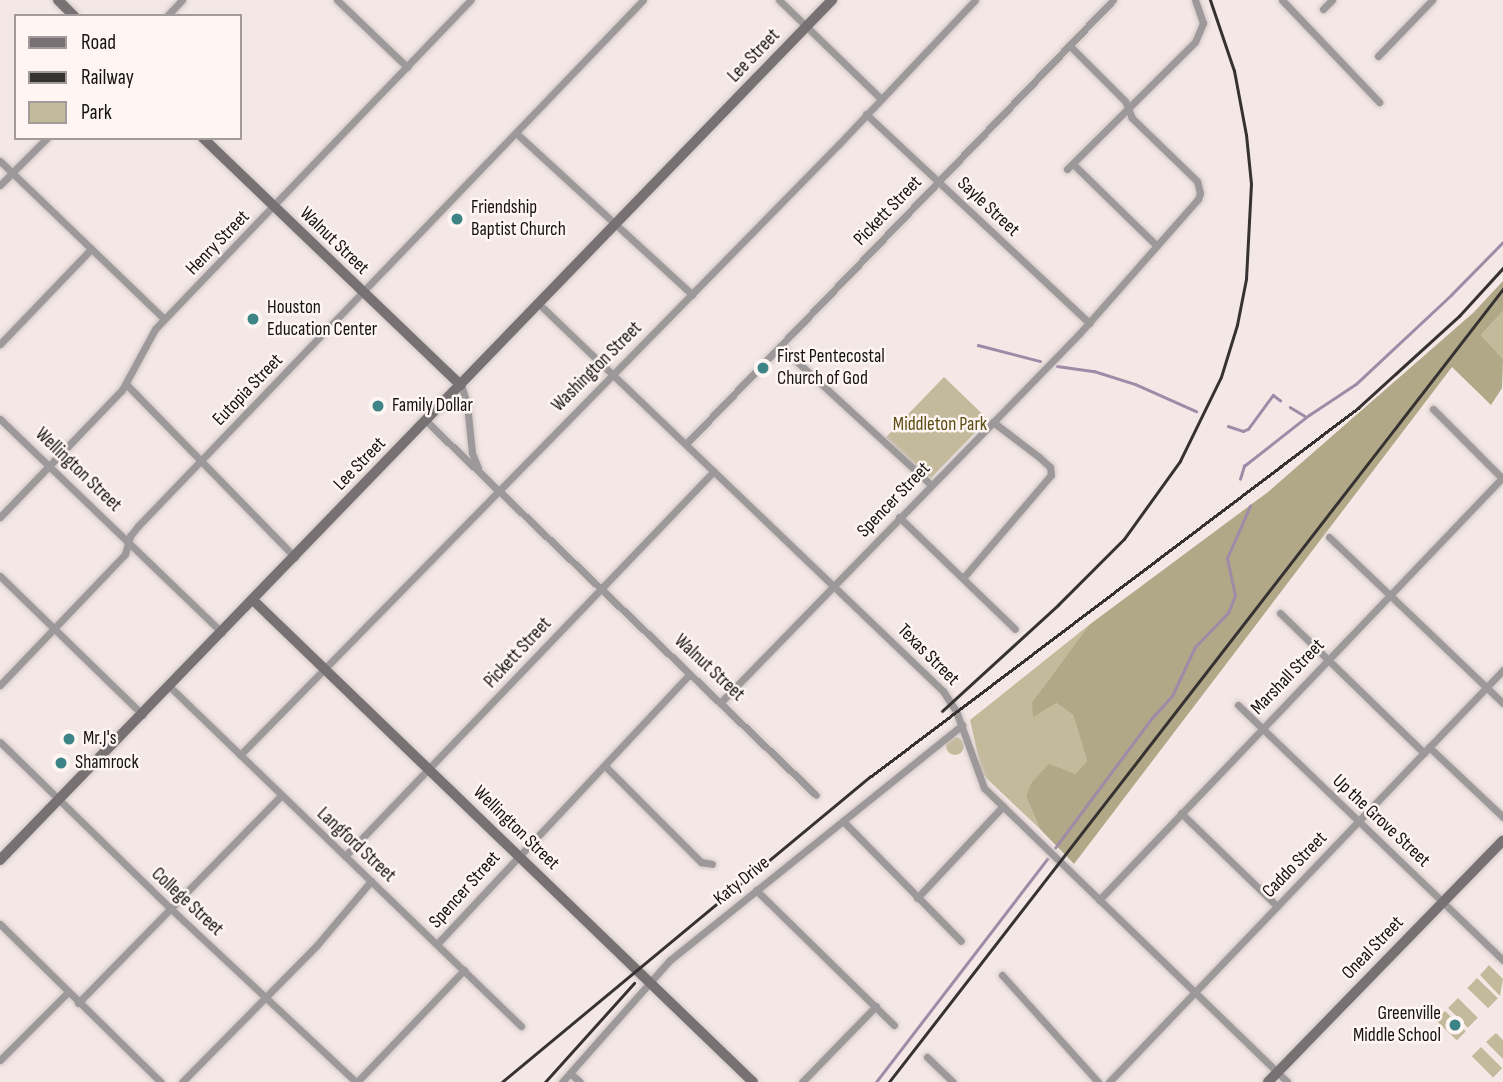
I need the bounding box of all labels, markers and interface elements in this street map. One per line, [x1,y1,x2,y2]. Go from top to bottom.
legend [14,14,242,140]
street label: Lee Street [723,25,785,87]
text: Road [81,30,116,55]
text: Railway [81,65,134,90]
text: Park [81,100,112,125]
street label: Pickett Street [849,171,927,251]
street label: Sayle Street [952,172,1024,242]
place label: Friendship Baptist Church [471,197,566,241]
street label: Walnut Street [295,202,373,280]
street label: Henry Street [182,206,254,280]
marker: Friendship Baptist Church [449,211,465,227]
place label: Houston Education Center [267,297,377,341]
marker: Houston Education Center [245,311,261,327]
street label: Washington Street [547,317,647,417]
place label: First Pentecostal Church of God [777,346,885,390]
street label: Eutopia Street [208,349,288,431]
marker: First Pentecostal Church of God [755,360,771,376]
place label: Family Dollar [392,395,473,417]
marker: Family Dollar [370,398,386,414]
park label: Middleton Park [893,414,987,436]
street label: Wellington Street [30,423,126,517]
street label: Lee Street [329,433,391,495]
street label: Spencer Street [853,458,935,542]
street label: Pickett Street [480,613,556,693]
street label: Texas Street [892,619,964,691]
street label: Walnut Street [669,630,749,706]
street label: Marshall Street [1246,634,1330,720]
place label: Mr.J's [83,728,116,750]
marker: Mr.J's [61,731,77,747]
place label: Shamrock [75,752,139,774]
marker: Shamrock [53,755,69,771]
street label: Up the Grove Street [1327,770,1435,872]
street label: Wellington Street [468,781,564,875]
street label: Langford Street [312,803,400,887]
street label: Caddo Street [1258,827,1332,903]
street label: Spencer Street [425,847,505,933]
street label: Katy Drive [710,852,774,910]
street label: College Street [146,863,228,941]
street label: Oneal Street [1337,912,1409,984]
place label: Greenville Middle School [1353,1003,1441,1047]
marker: Greenville Middle School [1447,1017,1463,1033]

